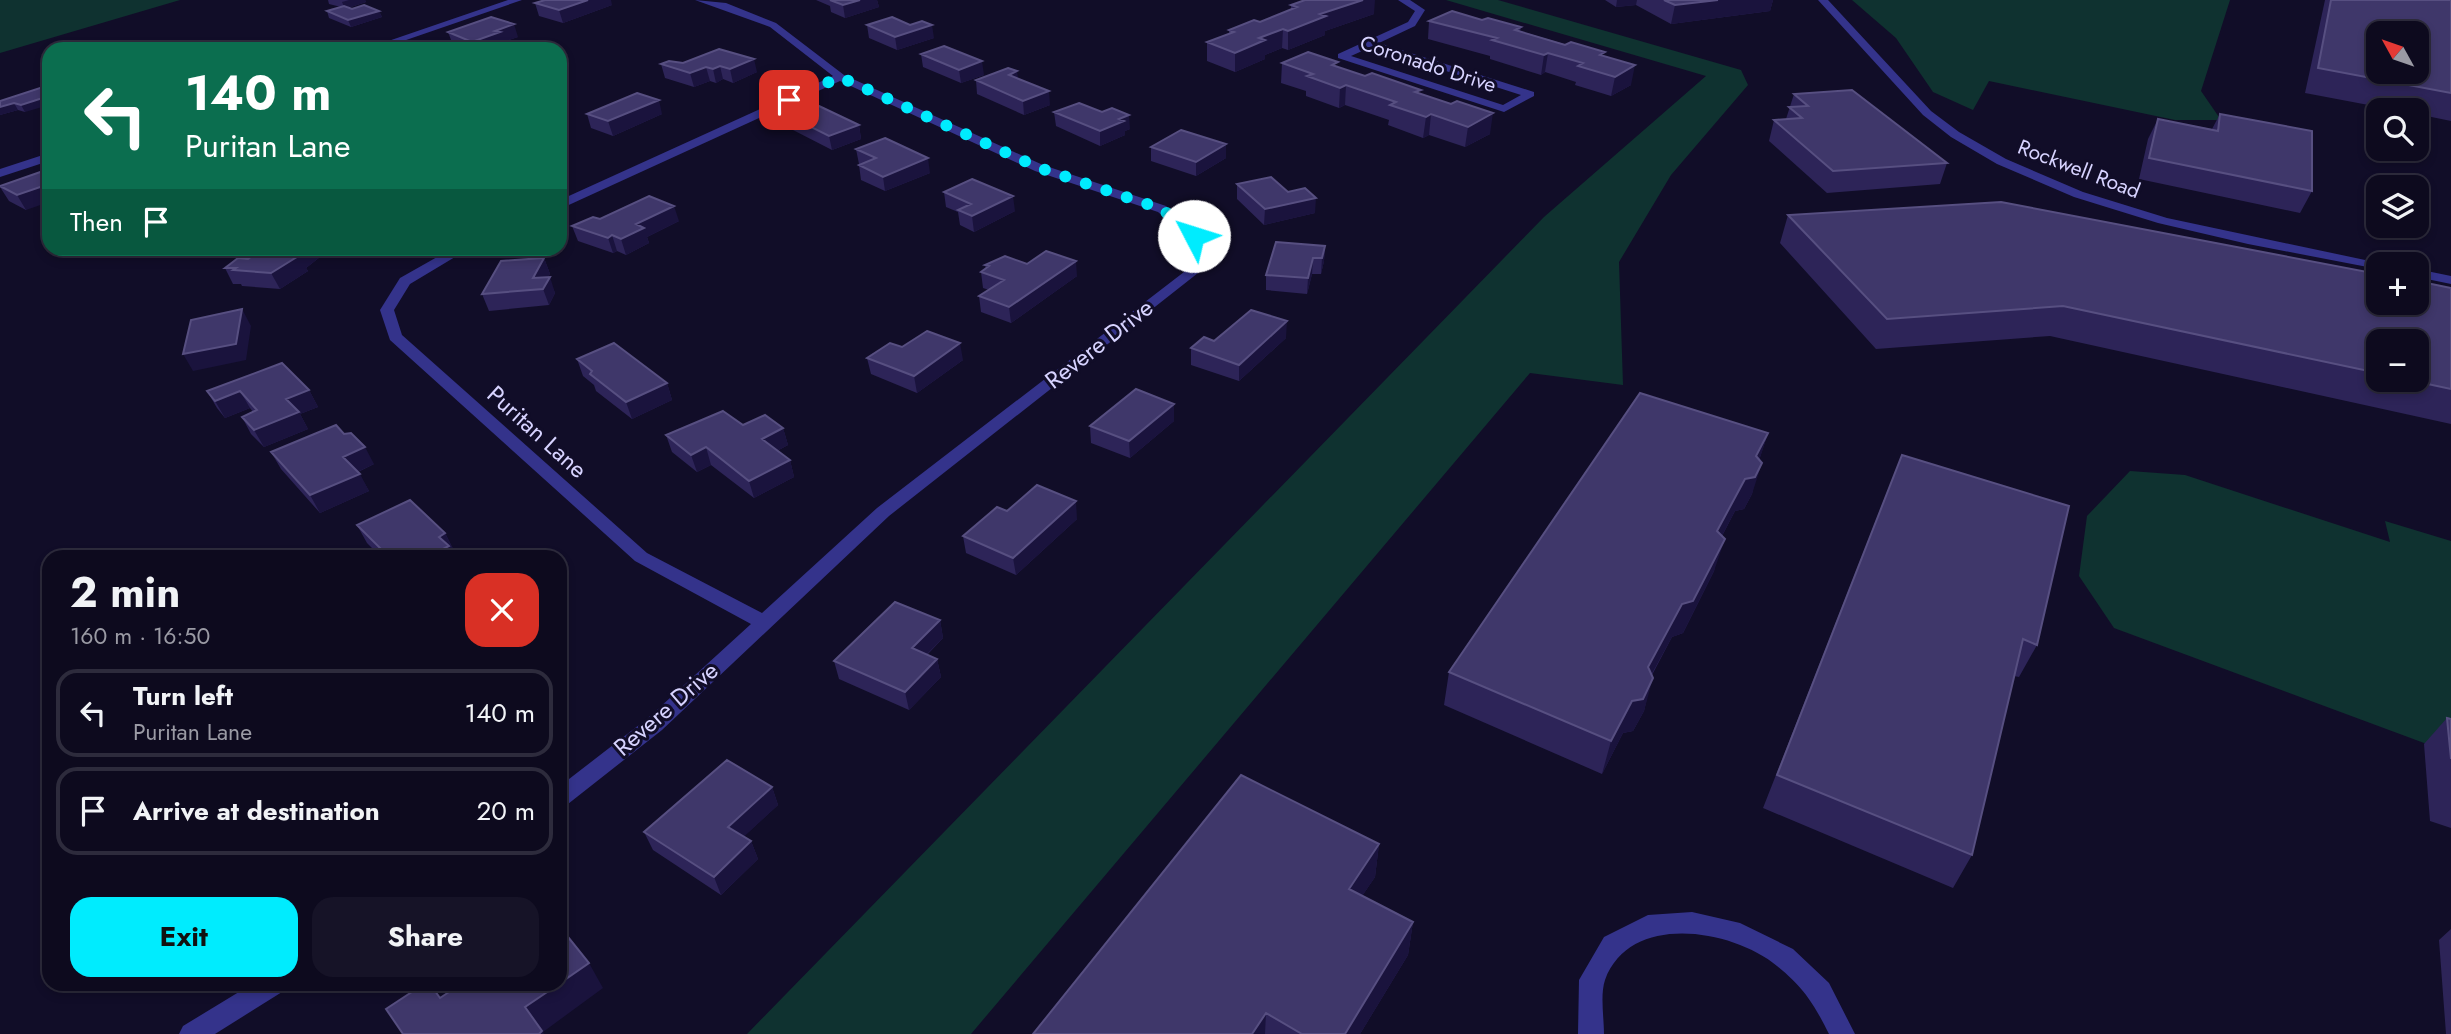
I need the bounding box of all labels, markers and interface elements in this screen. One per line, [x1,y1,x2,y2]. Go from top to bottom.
north arrow [2366,21,2429,84]
map controls [2366,21,2429,392]
street label: Coronado Drive [1356,28,1500,100]
text: 140 m [185,58,331,128]
icon: left [70,70,161,161]
pin [759,70,819,130]
icon: arrive [770,81,808,119]
button: search [2366,98,2429,161]
text: Puritan Lane [185,123,351,169]
street label: Rockwell Road [2013,132,2145,206]
button: layers [2366,175,2429,238]
position arrow [1157,199,1231,273]
text: Then [70,203,123,241]
icon: arrive [137,203,175,241]
button: + [2366,252,2429,315]
street label: Revere Drive [1037,290,1160,397]
button: − [2366,329,2429,392]
street label: Puritan Lane [479,377,595,486]
text: 2 min [70,562,180,623]
button: close [465,573,539,647]
text: 160 m · 16:50 [70,619,210,653]
street label: Revere Drive [606,653,726,764]
text: Turn left [133,677,233,715]
icon: left [74,694,112,732]
text: 140 m [464,694,535,732]
text: Puritan Lane [133,715,252,749]
icon: arrive [74,792,112,830]
text: Arrive at destination [133,792,380,830]
text: 20 m [477,792,535,830]
button: Exit [70,897,298,977]
button: Share [312,897,539,977]

